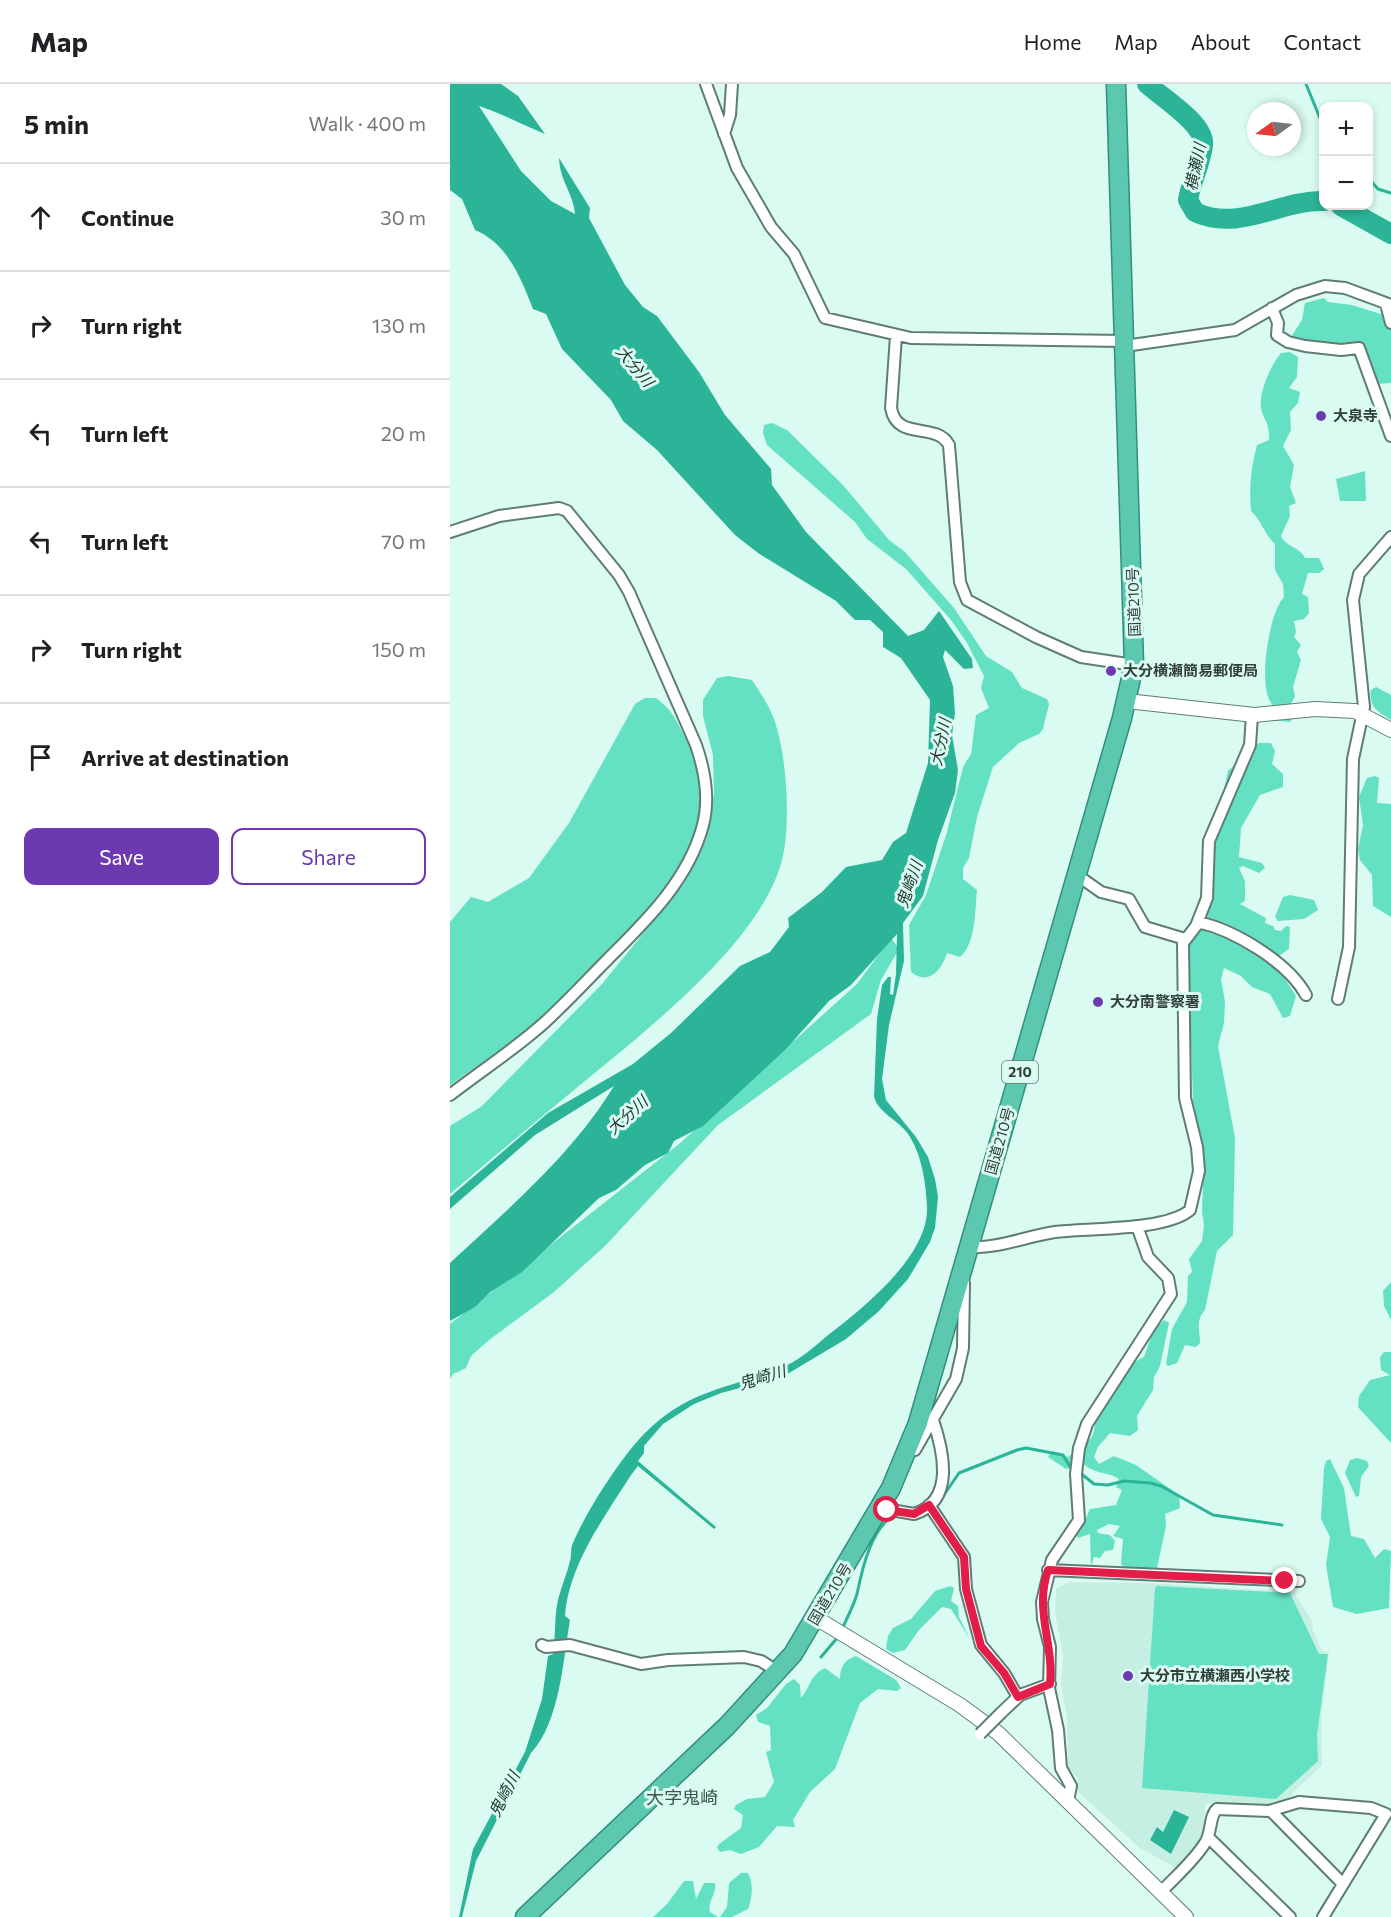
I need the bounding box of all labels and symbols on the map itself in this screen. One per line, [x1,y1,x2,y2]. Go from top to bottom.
north arrow [1247,102,1301,156]
water label: 横瀬川 [1180,139,1209,192]
water label: 大分川 [613,341,659,392]
place label: 大泉寺 [1333,406,1378,424]
marker: 大泉寺 [1314,409,1328,423]
street label: 国道210号 [1123,567,1143,637]
place label: 大分横瀬簡易郵便局 [1123,661,1258,679]
marker: 大分横瀬簡易郵便局 [1104,664,1118,678]
water label: 大分川 [925,714,954,767]
water label: 鬼崎川 [892,856,926,910]
place label: 大分南警察署 [1110,992,1200,1010]
marker: 大分南警察署 [1091,995,1105,1009]
road number: 210 [1002,1061,1038,1083]
water label: 大分川 [602,1090,652,1138]
street label: 国道210号 [981,1105,1017,1177]
water label: 鬼崎川 [736,1360,789,1393]
route start [873,1496,899,1522]
street label: 国道210号 [804,1559,855,1628]
route end [1271,1567,1297,1593]
place label: 大分市立横瀬西小学校 [1140,1666,1290,1684]
marker: 大分市立横瀬西小学校 [1121,1669,1135,1683]
water label: 鬼崎川 [484,1766,524,1819]
district label: 大字鬼崎 [646,1786,718,1808]

